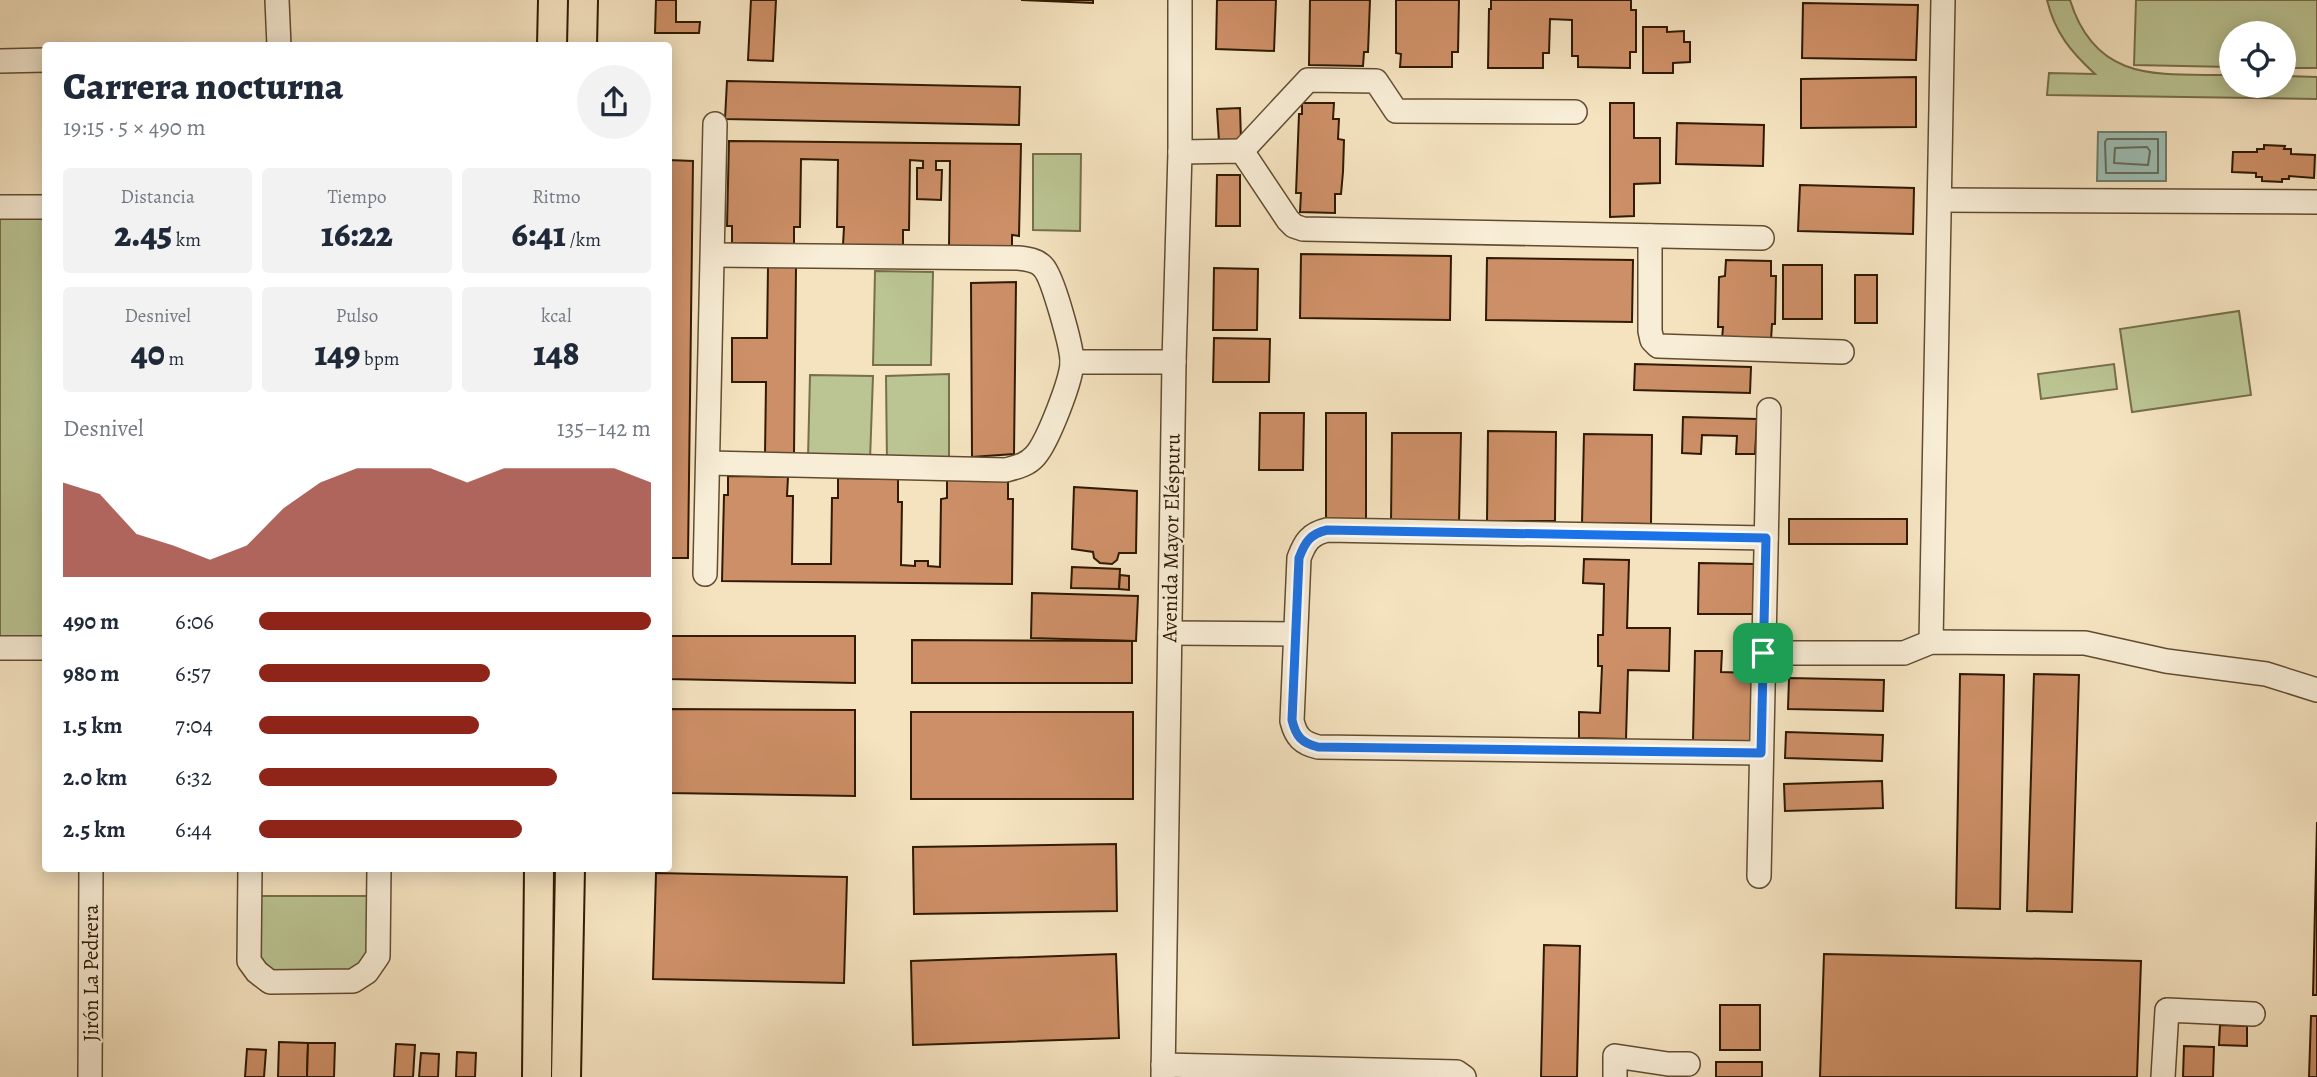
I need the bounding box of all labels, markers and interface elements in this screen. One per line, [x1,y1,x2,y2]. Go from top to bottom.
map controls [2219,21,2296,98]
button: locate [2219,21,2296,98]
text: Carrera nocturna [63,60,344,112]
button: share [577,65,651,139]
text: 19:15 · 5 × 490 m [63,112,206,143]
text: Distancia [121,184,195,210]
text: Tiempo [328,184,386,210]
text: Ritmo [532,184,580,210]
text: 2.45 [114,210,172,258]
text: 16:22 [321,210,393,258]
text: 6:41 [512,210,566,258]
text: km [172,227,201,253]
text: /km [566,227,601,253]
text: Desnivel [124,303,191,329]
text: Pulso [336,303,378,329]
text: kcal [541,303,572,329]
text: 40 [131,329,165,377]
text: 149 [314,329,360,377]
text: 148 [533,329,579,377]
text: m [165,346,184,372]
text: bpm [360,346,400,372]
text: Desnivel [63,413,144,444]
text: 135–142 m [557,413,651,444]
street label: Avenida Mayor Eléspuru [1155,433,1187,644]
text: 490 m [63,606,119,637]
text: 6:06 [175,606,214,637]
pin [1733,623,1793,683]
icon: arrive [1744,634,1782,672]
text: 980 m [63,658,120,689]
text: 6:57 [175,658,211,689]
text: 1.5 km [63,710,123,741]
text: 7:04 [175,710,213,741]
text: 2.0 km [63,762,127,793]
text: 6:32 [175,762,212,793]
text: 2.5 km [63,814,125,845]
text: 6:44 [175,814,212,845]
street label: Jirón La Pedrera [77,904,105,1042]

